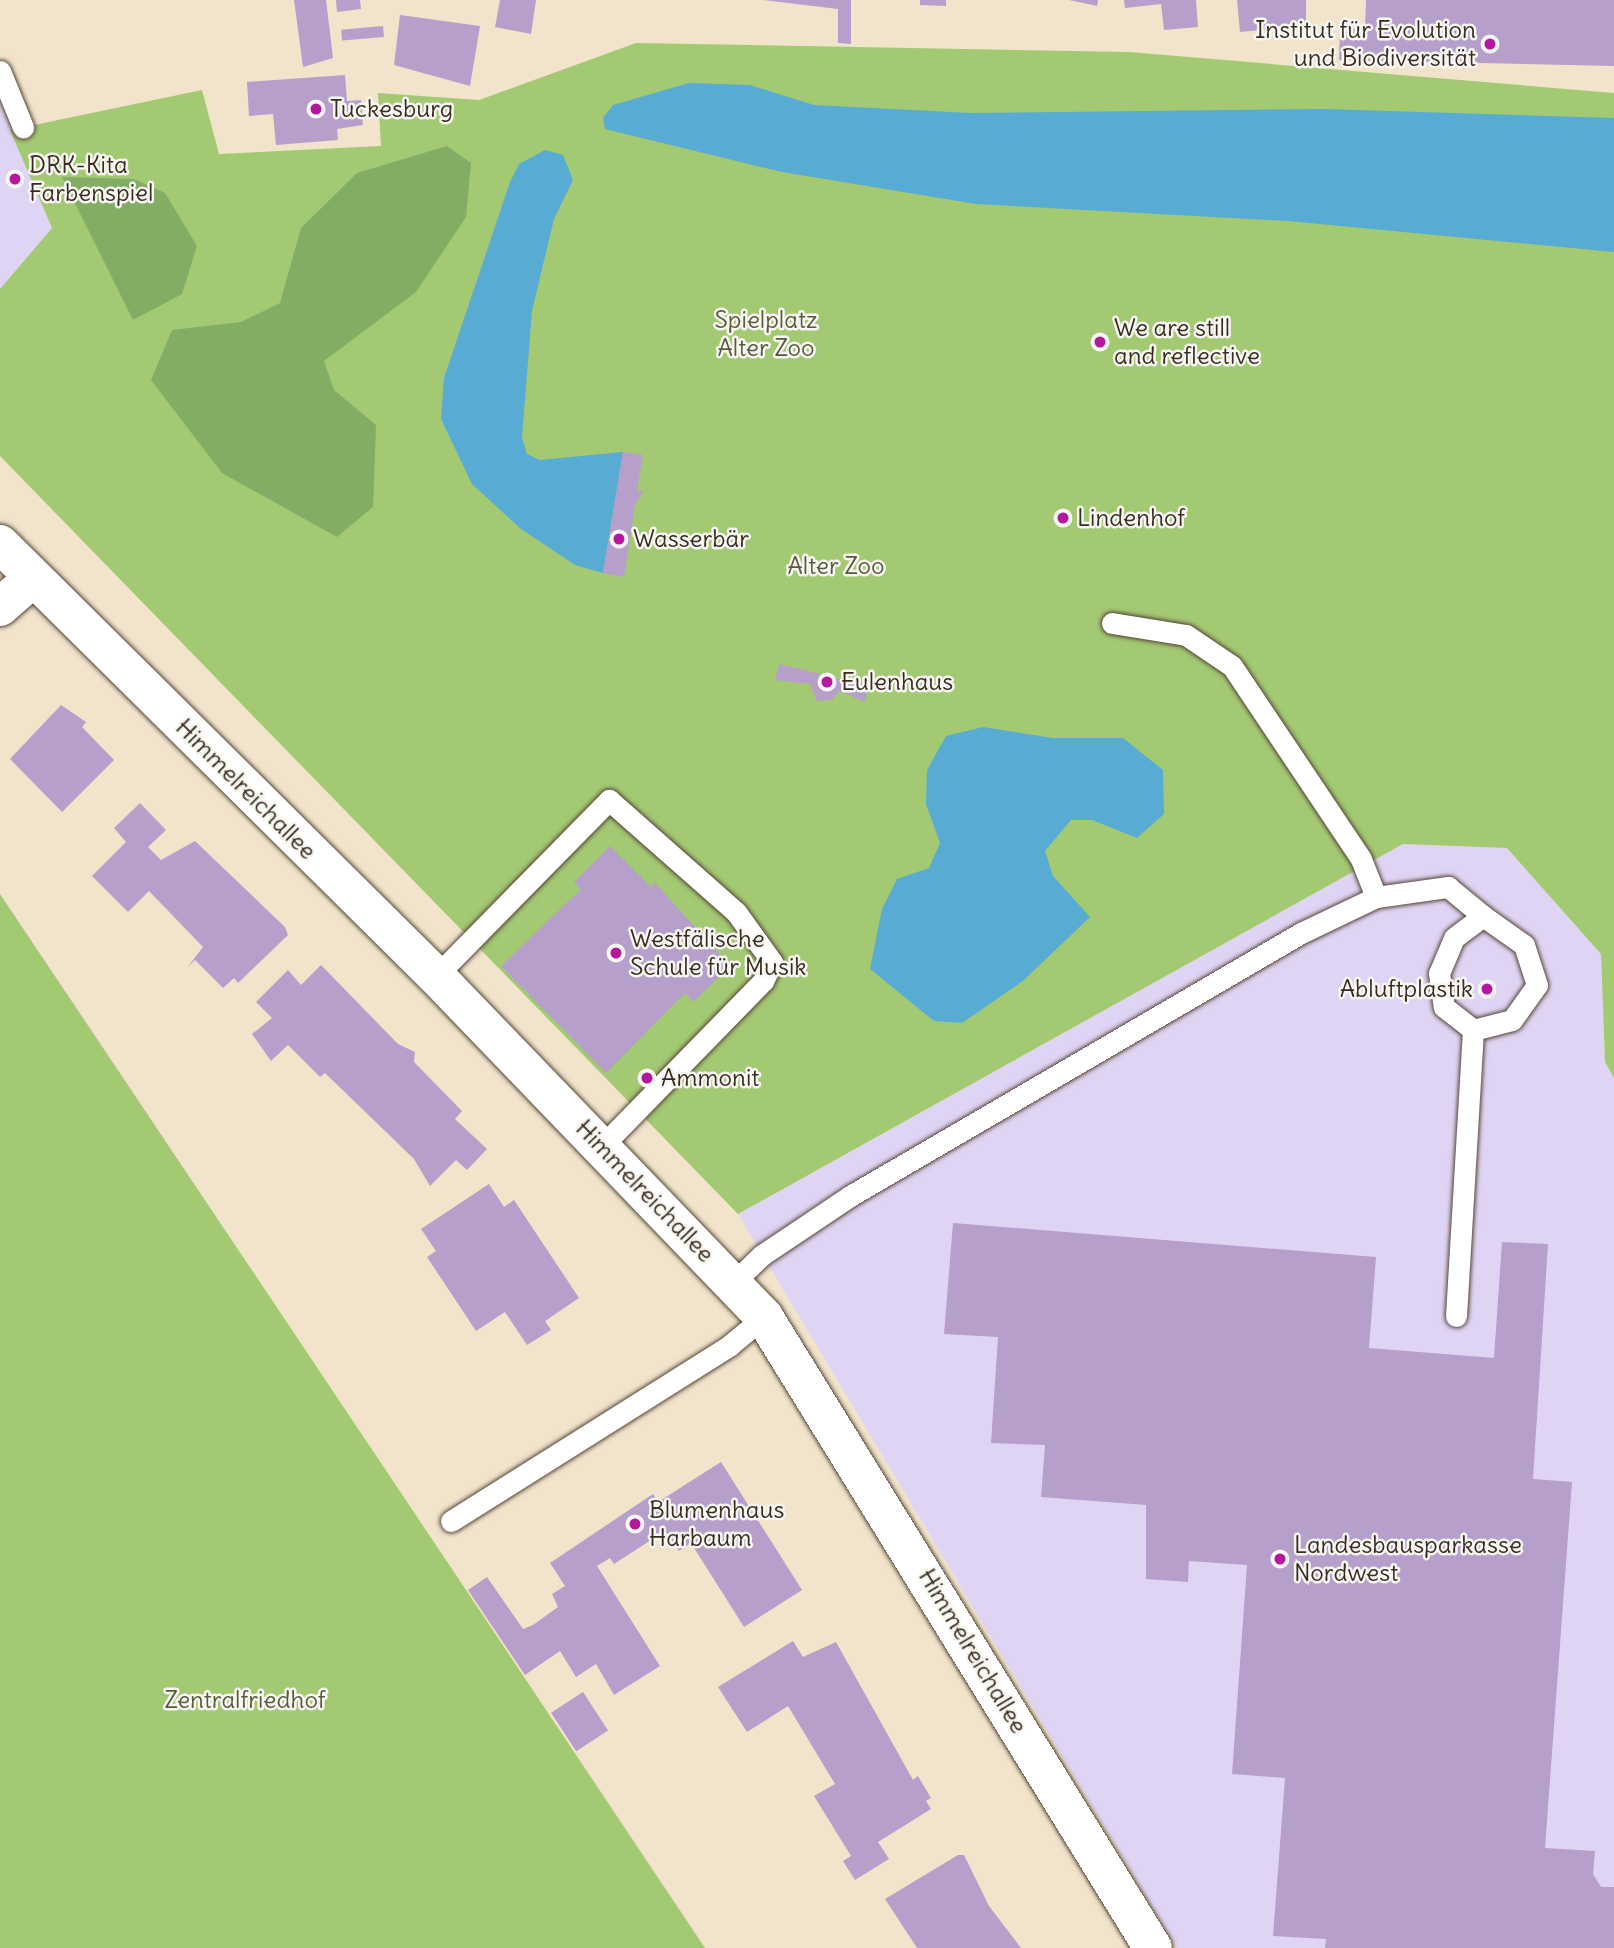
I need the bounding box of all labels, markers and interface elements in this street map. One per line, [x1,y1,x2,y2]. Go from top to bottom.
place label: Institut für Evolution und Biodiversität [1255,16,1476,72]
marker: Institut für Evolution und Biodiversität [1482,36,1498,52]
place label: Tuckesburg [330,95,453,123]
marker: Tuckesburg [308,101,324,117]
place label: DRK-Kita Farbenspiel [29,151,153,207]
marker: DRK-Kita Farbenspiel [7,171,23,187]
park label: Spielplatz Alter Zoo [714,306,818,362]
place label: We are still and reflective [1114,314,1260,370]
marker: We are still and reflective [1092,334,1108,350]
place label: Lindenhof [1077,504,1185,532]
marker: Lindenhof [1055,510,1071,526]
place label: Wasserbär [633,525,749,553]
marker: Wasserbär [611,531,627,547]
park label: Alter Zoo [787,552,885,580]
place label: Eulenhaus [841,668,953,696]
marker: Eulenhaus [819,674,835,690]
street label: Himmelreichallee [170,713,322,865]
place label: Westfälische Schule für Musik [630,925,807,981]
marker: Westfälische Schule für Musik [608,945,624,961]
place label: Abluftplastik [1340,975,1473,1003]
marker: Abluftplastik [1479,981,1495,997]
place label: Ammonit [661,1064,759,1092]
marker: Ammonit [639,1070,655,1086]
street label: Himmelreichallee [570,1114,720,1268]
place label: Blumenhaus Harbaum [649,1496,784,1552]
marker: Blumenhaus Harbaum [627,1516,643,1532]
place label: Landesbausparkasse Nordwest [1294,1531,1522,1587]
marker: Landesbausparkasse Nordwest [1272,1551,1288,1567]
street label: Himmelreichallee [913,1564,1033,1738]
park label: Zentralfriedhof [164,1686,326,1714]

